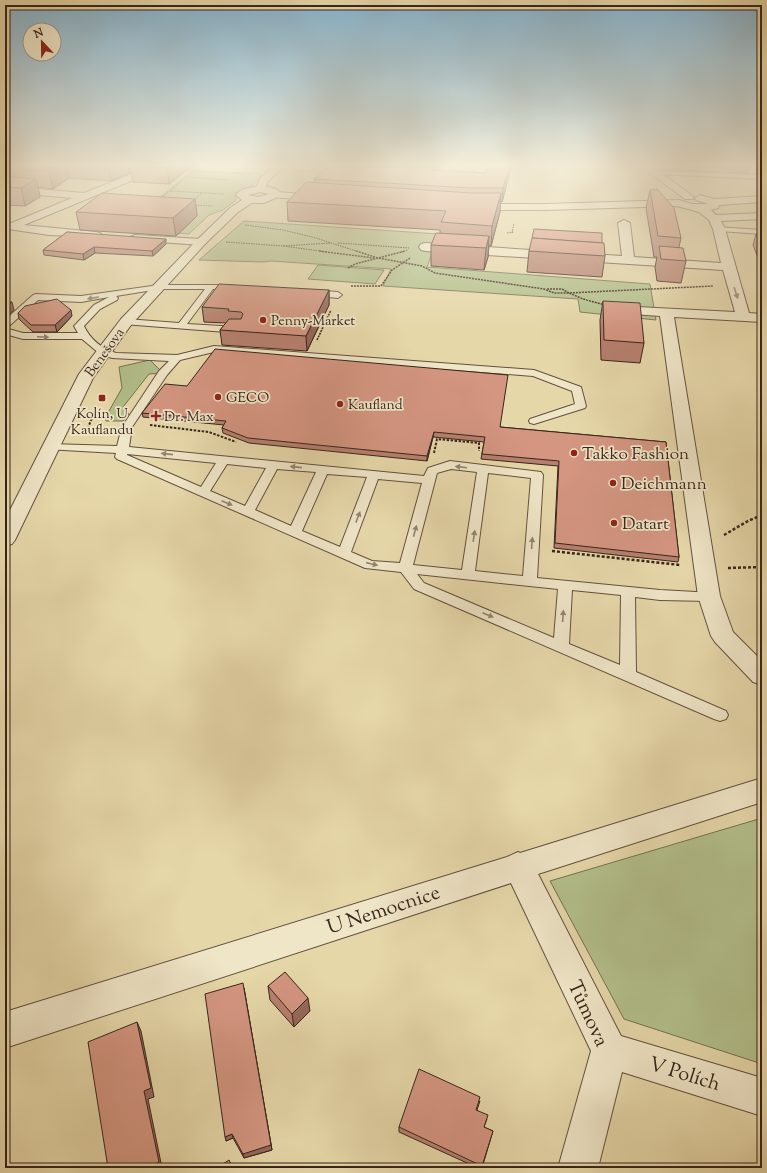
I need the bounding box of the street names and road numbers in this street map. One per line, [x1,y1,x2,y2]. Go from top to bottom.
street label: Benešova [81,324,131,382]
street label: U Nemocnice [323,879,444,943]
street label: Tůmova [559,976,615,1052]
street label: V Polích [645,1051,724,1100]

